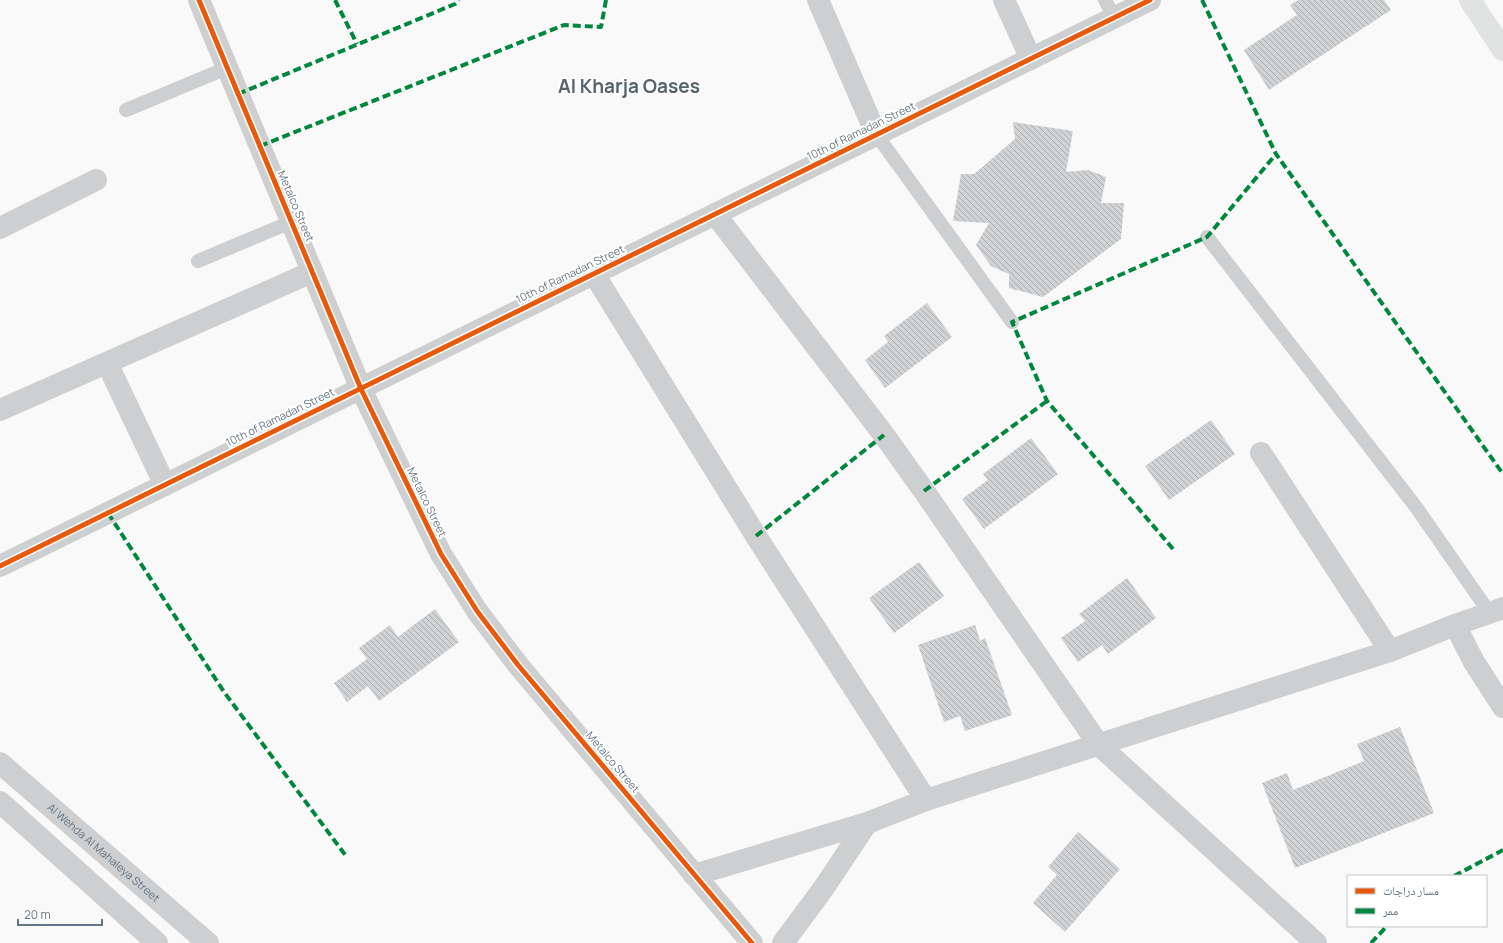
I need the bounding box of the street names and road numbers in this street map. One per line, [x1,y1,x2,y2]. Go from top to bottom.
street label: 10th of Ramadan Street [804,98,918,163]
street label: Metalco Street [275,168,318,244]
street label: 10th of Ramadan Street [513,241,627,306]
street label: 10th of Ramadan Street [223,384,337,449]
street label: Metalco Street [404,464,451,539]
street label: Metalco Street [583,728,643,795]
street label: Al Wehda Al Mahaleya Street [44,799,163,905]

